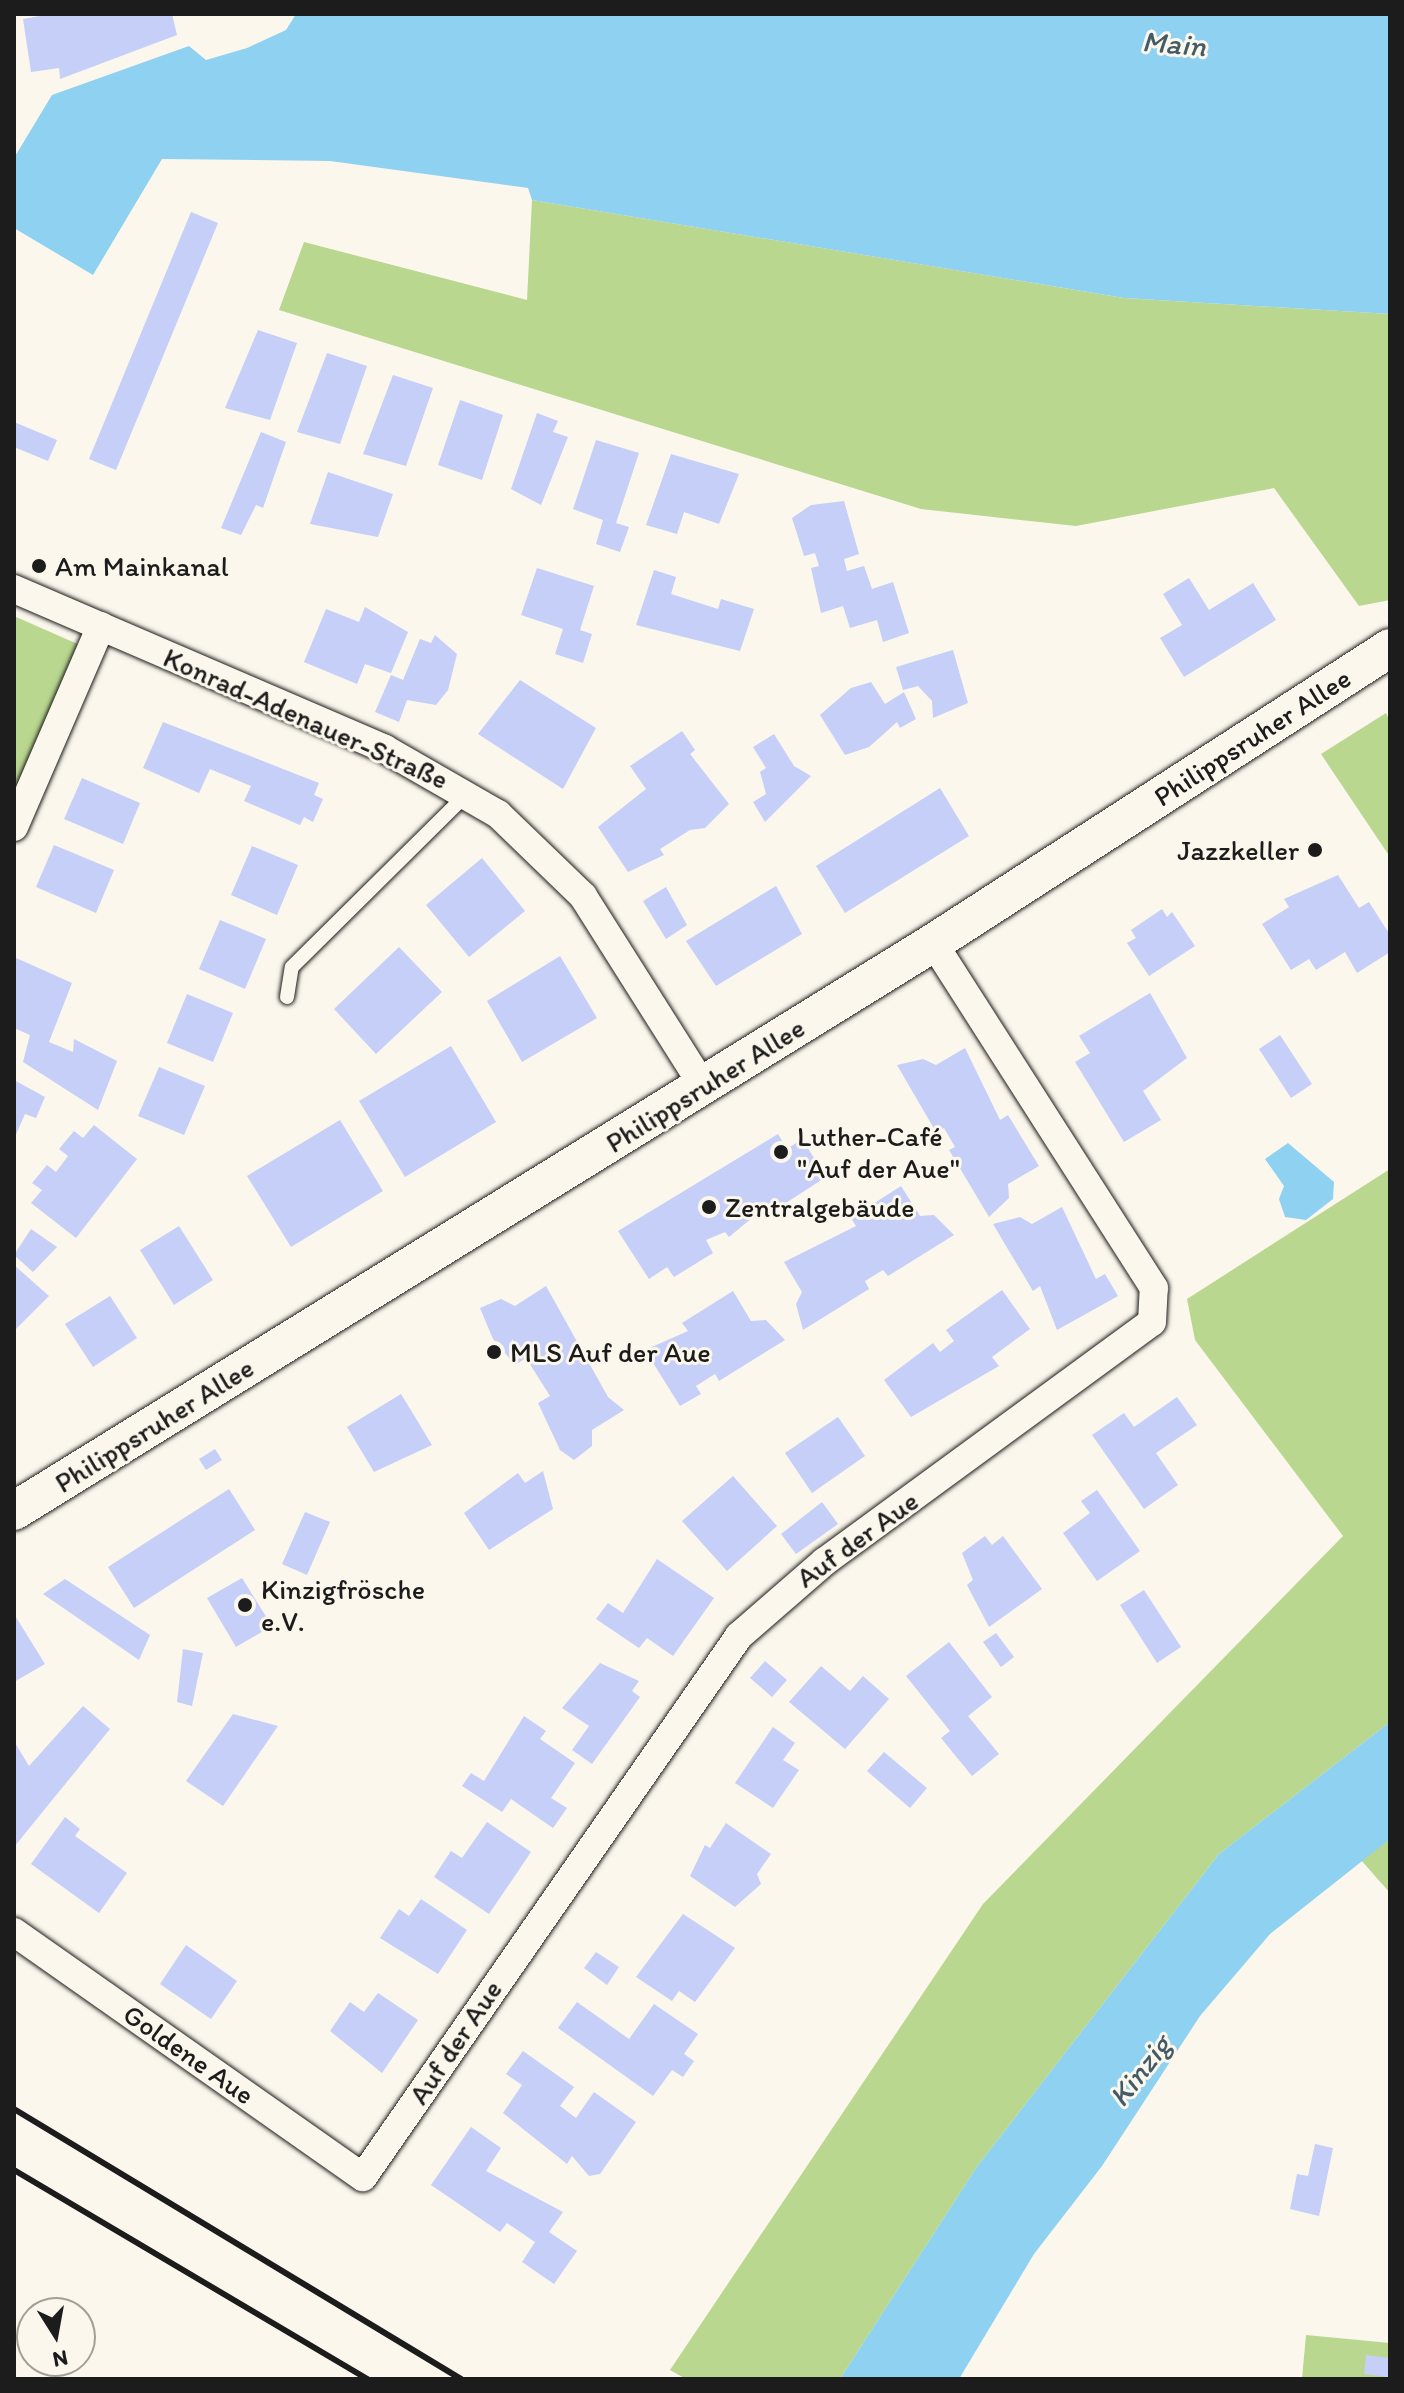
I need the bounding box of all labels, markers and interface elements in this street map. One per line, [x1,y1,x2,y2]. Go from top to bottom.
water label: Main [1141,23,1207,65]
place label: Am Mainkanal [55,549,230,583]
marker: Am Mainkanal [30,557,48,575]
street label: Konrad-Adenauer-Straße [158,640,454,796]
street label: Philippsruher Allee [1147,661,1357,813]
place label: Jazzkeller [1177,833,1299,867]
marker: Jazzkeller [1306,841,1324,859]
street label: Philippsruher Allee [600,1010,810,1160]
place label: Luther-Café "Auf der Aue" [797,1119,959,1185]
marker: Luther-Café "Auf der Aue" [772,1143,790,1161]
place label: Zentralgebäude [725,1190,915,1224]
marker: Zentralgebäude [700,1198,718,1216]
place label: MLS Auf der Aue [510,1335,710,1369]
marker: MLS Auf der Aue [485,1343,503,1361]
street label: Philippsruher Allee [49,1350,259,1500]
street label: Auf der Aue [790,1484,924,1594]
place label: Kinzigfrösche e.V. [261,1572,425,1638]
marker: Kinzigfrösche e.V. [236,1596,254,1614]
street label: Auf der Aue [401,1974,509,2110]
street label: Goldene Aue [117,1997,261,2111]
water label: Kinzig [1101,2028,1179,2114]
north arrow [16,2297,96,2377]
text: N [50,2344,70,2374]

